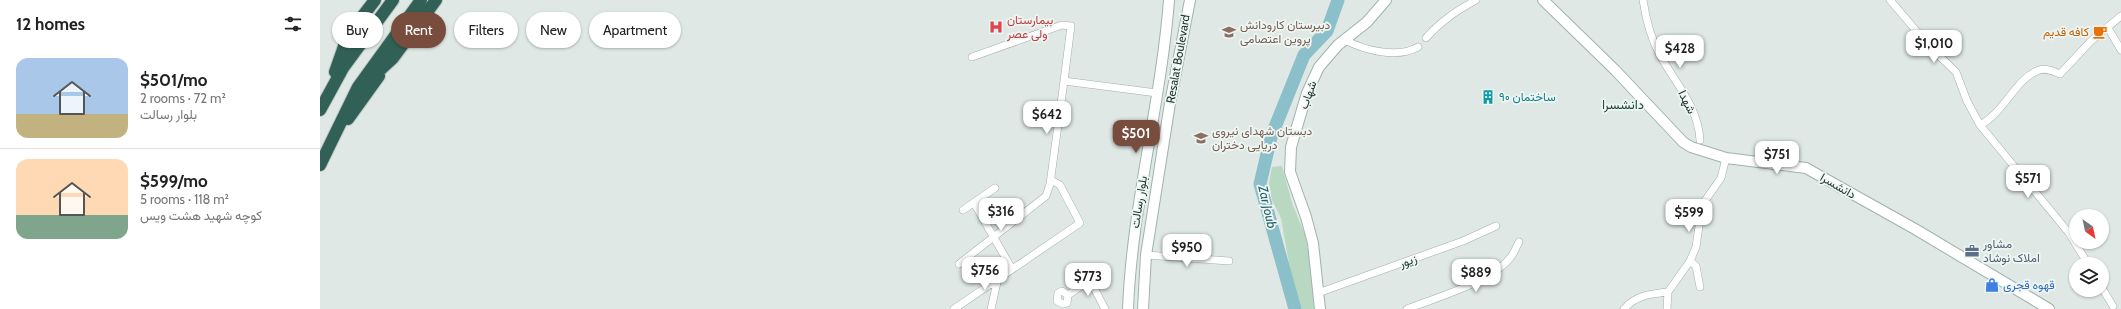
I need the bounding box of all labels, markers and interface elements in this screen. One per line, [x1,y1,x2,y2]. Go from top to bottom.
chip: Buy [332,12,383,48]
chip: Rent [391,12,446,48]
chip: Filters [454,12,518,48]
chip: New [526,12,581,48]
chip: Apartment [589,12,681,48]
place label: بیمارستان ولی عصر [1006,12,1053,42]
icon: filters [282,13,304,35]
street label: Resalat Boulevard [1162,13,1193,104]
text: 12 homes [16,14,85,34]
place label: دبیرستان کارودانش پروین اعتصامی [1240,17,1331,47]
hospital icon: بیمارستان ولی عصر [988,19,1004,35]
school or university icon: دبیرستان کارودانش پروین اعتصامی [1221,24,1237,40]
place label: کافه قدیم [2043,24,2089,40]
cafe icon: کافه قدیم [2092,24,2108,40]
pin: $1,010 [1901,30,1967,64]
pin: $428 [1656,35,1704,69]
text: $1,010 [1915,35,1953,51]
text: $428 [1665,40,1695,56]
text: $501/mo [140,70,207,90]
icon: home [48,74,96,122]
street label: شهاب [1296,79,1320,111]
street label: شهدا [1674,87,1700,117]
building icon: ساختمان ۹۰ [1480,89,1496,105]
place label: ساختمان ۹۰ [1499,89,1556,104]
text: 2 rooms · 72 m² [140,90,226,106]
district label: دانشسرا [1602,96,1644,113]
pin: $642 [1023,101,1071,135]
text: بلوار رسالت [140,106,197,122]
text: $642 [1032,106,1062,122]
pin: $501 [1112,120,1160,154]
place label: دبستان شهدای نیروی دریایی دختران [1212,123,1312,153]
text: $501 [1122,125,1150,141]
school or university icon: دبستان شهدای نیروی دریایی دختران [1193,130,1209,146]
pin: $751 [1753,141,1801,175]
text: $751 [1764,146,1790,162]
pin: $571 [2004,165,2052,199]
street label: دانشسرا [1817,169,1859,203]
text: $571 [2015,170,2041,186]
text: $599/mo [140,171,208,191]
icon: home [48,175,96,223]
street label: بلوار رسالت [1127,175,1151,229]
water label: Zar Joub [1255,183,1281,230]
text: 5 rooms · 118 m² [140,191,229,207]
pin: $316 [977,198,1025,232]
pin: $599 [1665,199,1713,233]
text: $316 [988,203,1014,219]
text: $599 [1674,204,1704,220]
text: کوچه شهید هشت ویس [140,207,262,223]
north arrow [2069,209,2109,249]
map controls [2069,209,2109,297]
pin: $950 [1163,234,1211,268]
place label: مشاور املاک نوشاد [1982,236,2040,266]
text: $950 [1171,239,1203,255]
office icon: مشاور املاک نوشاد [1964,243,1980,259]
street label: زیور [1396,250,1419,272]
pin: $756 [961,257,1009,291]
button: layers [2069,257,2109,297]
pin: $889 [1452,259,1500,293]
text: $756 [971,262,999,278]
pin: $773 [1064,263,1112,297]
text: $889 [1461,264,1491,280]
text: $773 [1074,268,1102,284]
shop icon: قهوه قجری [1984,277,2000,293]
place label: قهوه قجری [2003,277,2055,293]

